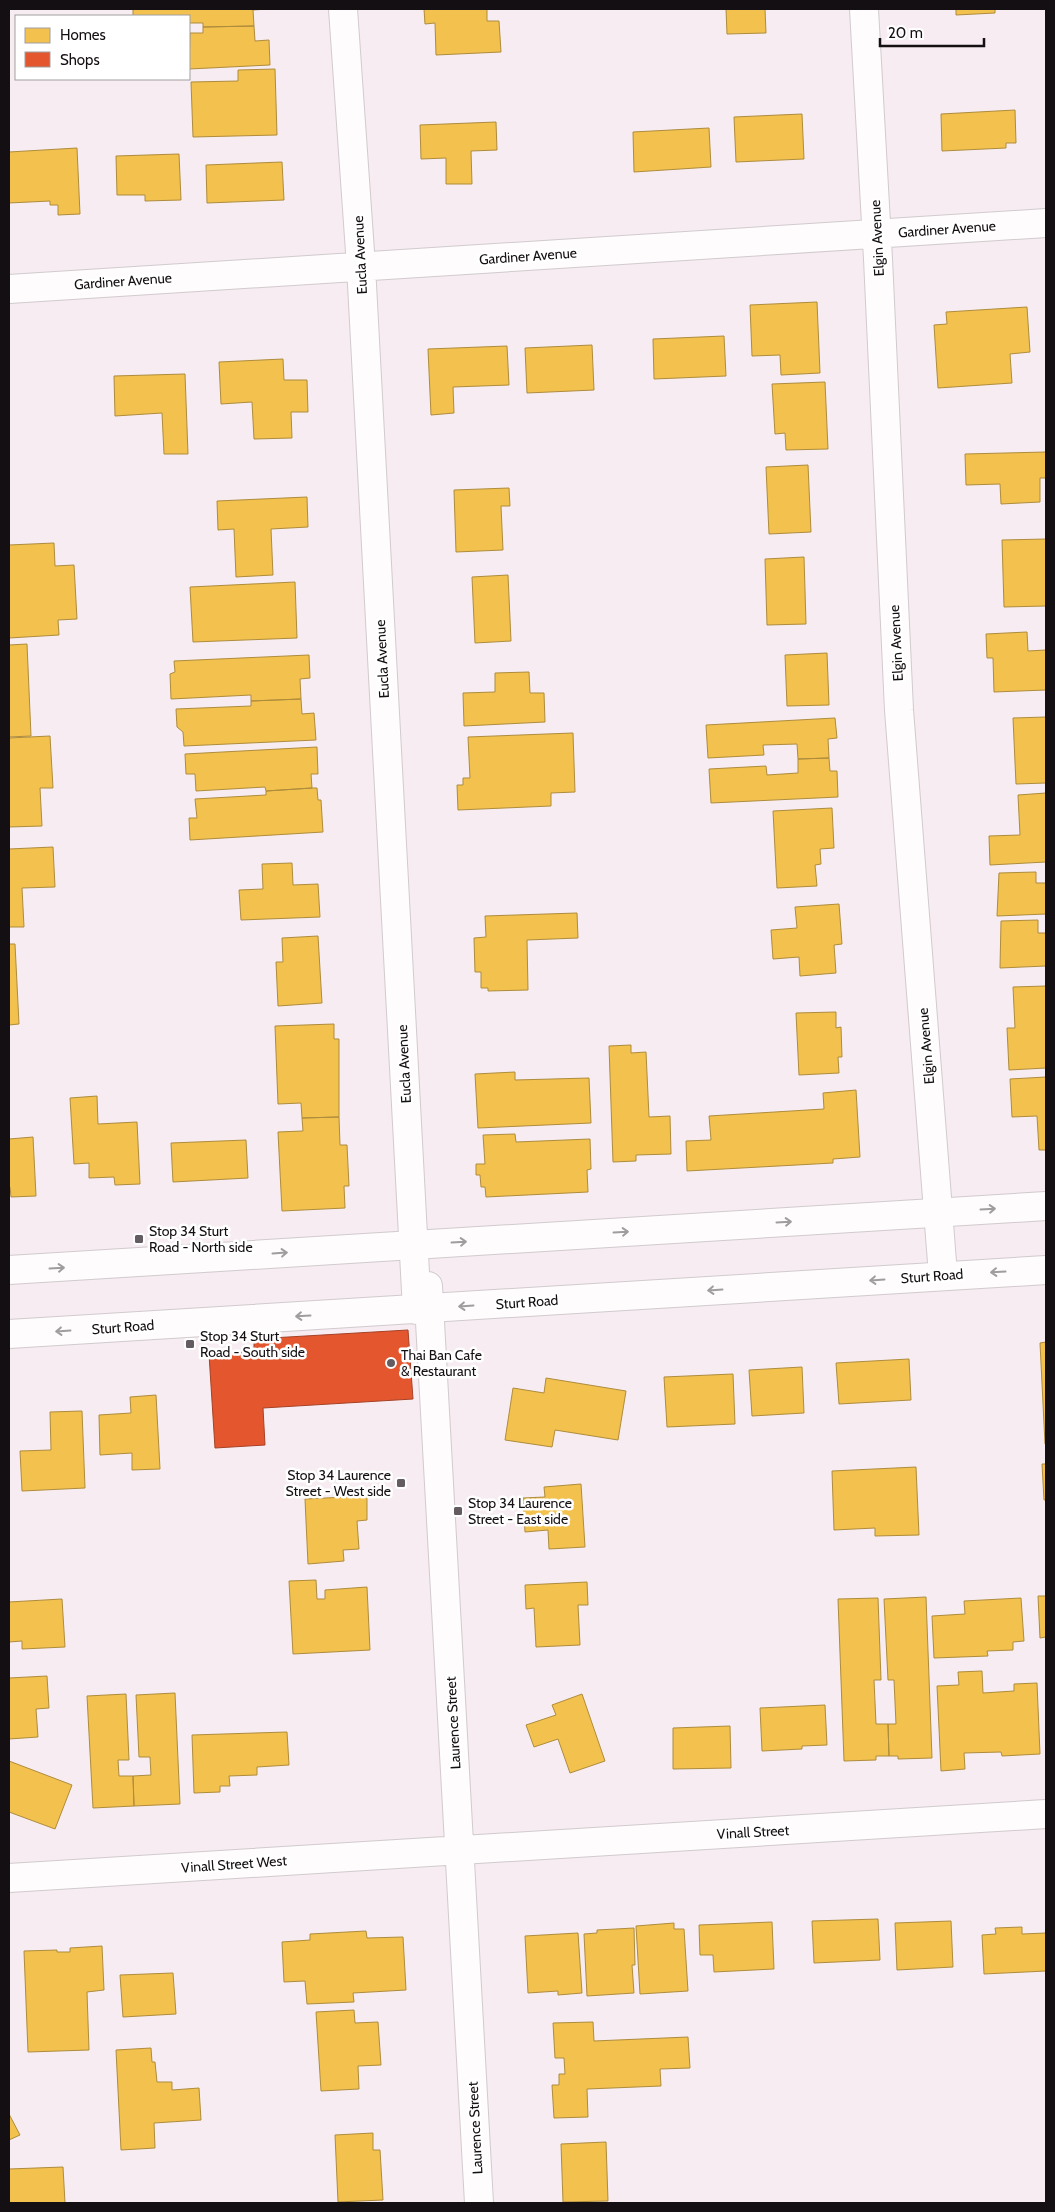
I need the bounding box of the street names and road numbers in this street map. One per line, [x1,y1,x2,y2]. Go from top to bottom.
street label: Elgin Avenue [866,199,888,277]
street label: Eucla Avenue [349,215,371,295]
street label: Gardiner Avenue [897,217,997,241]
street label: Gardiner Avenue [478,244,578,268]
street label: Gardiner Avenue [73,269,173,293]
street label: Elgin Avenue [885,604,907,682]
street label: Eucla Avenue [371,619,393,699]
street label: Elgin Avenue [914,1007,938,1085]
street label: Eucla Avenue [393,1024,415,1104]
street label: Sturt Road [900,1265,964,1287]
street label: Sturt Road [495,1291,559,1313]
street label: Sturt Road [91,1316,155,1338]
street label: Laurence Street [442,1676,464,1770]
street label: Vinall Street [716,1821,790,1843]
street label: Vinall Street West [181,1851,288,1877]
street label: Laurence Street [464,2081,486,2175]

